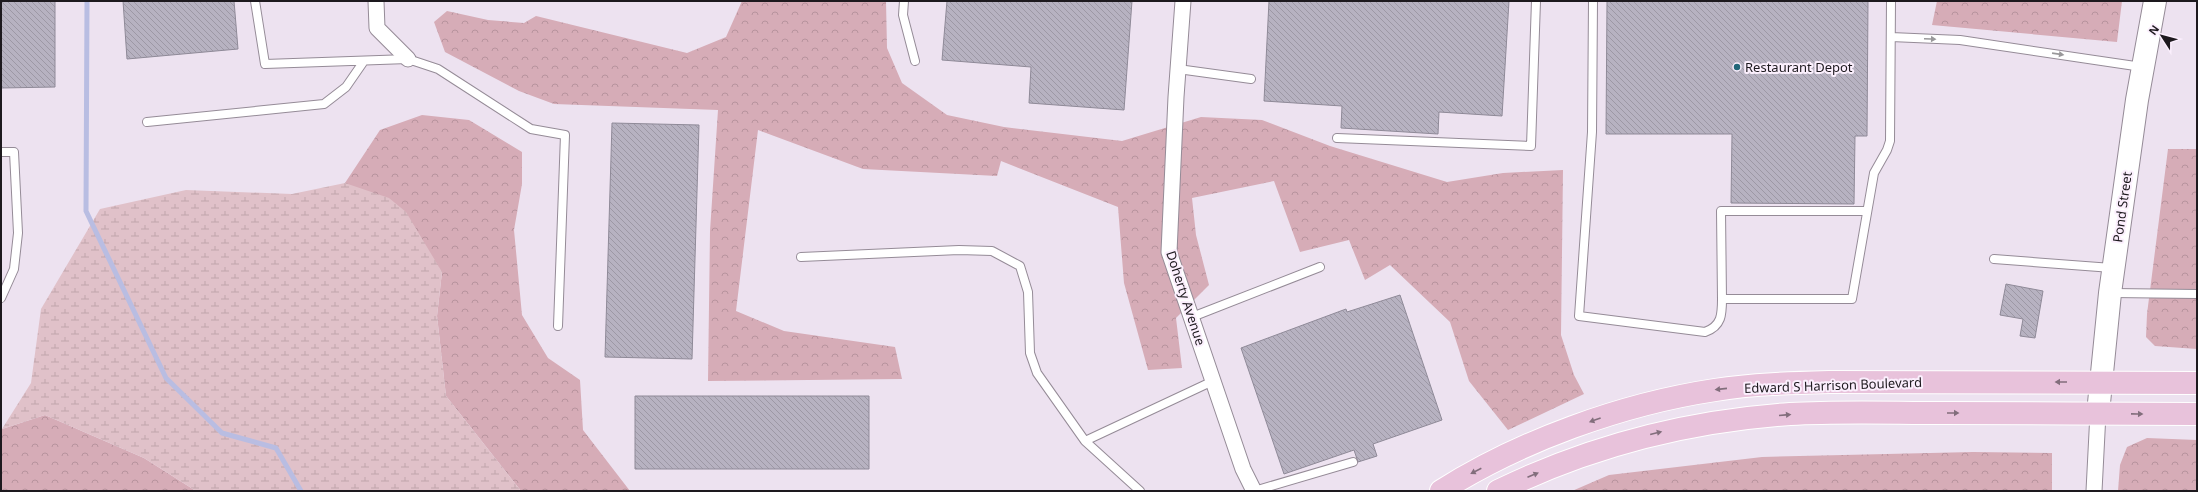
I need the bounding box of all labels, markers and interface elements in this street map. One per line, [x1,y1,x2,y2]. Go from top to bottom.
north arrow [2142,16,2182,56]
text: N [2145,22,2162,38]
one-way arrow [1924,36,1937,42]
one-way arrow [2052,51,2065,57]
place label: Restaurant Depot [1745,58,1853,76]
marker: Restaurant Depot [1732,62,1742,72]
street label: Pond Street [2108,170,2136,244]
street label: Doherty Avenue [1162,248,1210,348]
street label: Edward S Harrison Boulevard [1744,373,1922,397]
one-way arrow [2054,379,2067,385]
one-way arrow [1715,386,1727,393]
one-way arrow [1947,410,1960,416]
one-way arrow [1779,411,1791,418]
one-way arrow [2131,411,2144,417]
one-way arrow [1589,417,1601,423]
one-way arrow [1650,430,1663,436]
one-way arrow [1470,468,1481,474]
one-way arrow [1528,472,1539,478]

